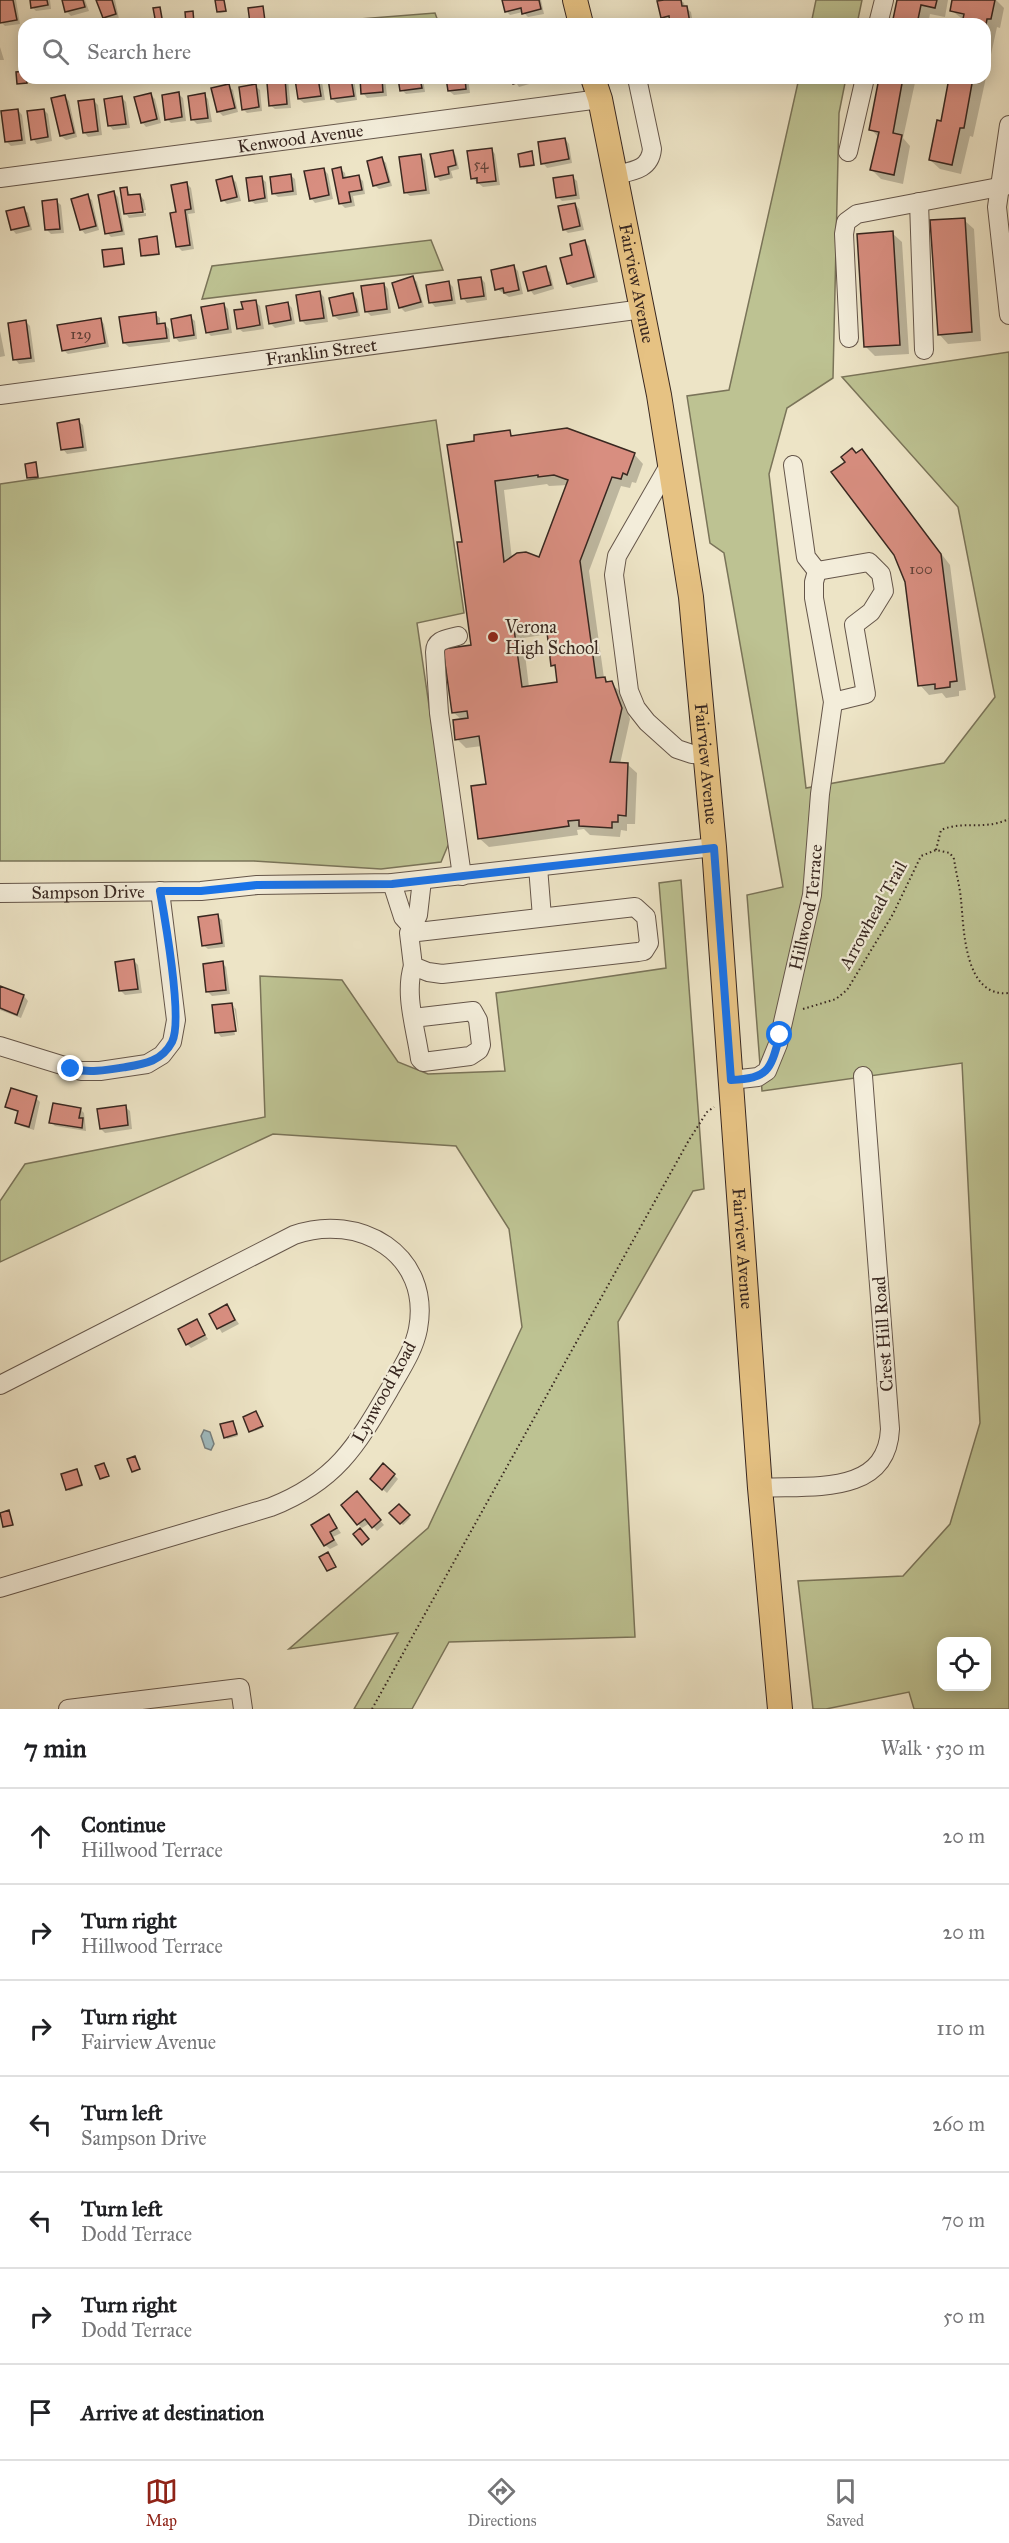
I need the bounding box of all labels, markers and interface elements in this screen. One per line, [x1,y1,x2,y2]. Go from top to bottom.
search box [18,18,991,84]
icon: search [39,35,72,68]
text: Search here [87,38,191,65]
street label: Kenwood Avenue [236,119,365,158]
house number: 54 [474,155,489,173]
street label: Fairview Avenue [614,221,659,345]
house number: 129 [70,325,92,343]
street label: Franklin Street [264,334,379,370]
house number: 100 [909,560,933,578]
place label: Verona High School [504,616,599,660]
marker: Verona High School [486,630,500,644]
street label: Fairview Avenue [690,702,723,825]
street label: Hillwood Terrace [784,843,827,972]
street label: Arrowhead Trail [834,857,912,974]
street label: Sampson Drive [31,881,145,904]
route start [766,1021,792,1047]
route end [57,1055,83,1081]
street label: Fairview Avenue [727,1187,758,1310]
street label: Crest Hill Road [868,1276,898,1392]
street label: Lynwood Road [347,1337,421,1447]
map controls [937,1637,991,1691]
button: locate [937,1637,991,1691]
text: 7 min [24,1732,87,1764]
text: Walk · 530 m [881,1736,985,1760]
text: Continue [81,1811,166,1838]
icon: ahead [24,1820,57,1853]
text: 20 m [942,1824,985,1848]
text: Hillwood Terrace [81,1838,223,1862]
text: Turn right [81,1907,177,1934]
icon: right [24,1916,57,1949]
text: 20 m [942,1920,985,1944]
text: Hillwood Terrace [81,1934,223,1958]
text: Turn right [81,2003,177,2030]
icon: right [24,2012,57,2045]
text: 110 m [937,2016,985,2040]
text: Fairview Avenue [81,2030,216,2054]
text: Turn left [81,2099,163,2126]
icon: left [24,2108,57,2141]
text: 260 m [932,2112,985,2136]
text: Sampson Drive [81,2126,207,2150]
text: Turn left [81,2195,163,2222]
icon: left [24,2204,57,2237]
text: 70 m [942,2208,985,2232]
text: Dodd Terrace [81,2222,192,2246]
text: Turn right [81,2291,177,2318]
icon: right [24,2300,57,2333]
text: 50 m [943,2304,985,2328]
text: Dodd Terrace [81,2318,192,2342]
icon: arrive [24,2396,57,2429]
text: Arrive at destination [81,2399,264,2426]
tab: Map [145,2475,178,2530]
tab: Directions [468,2475,536,2530]
tab: Saved [826,2475,864,2530]

